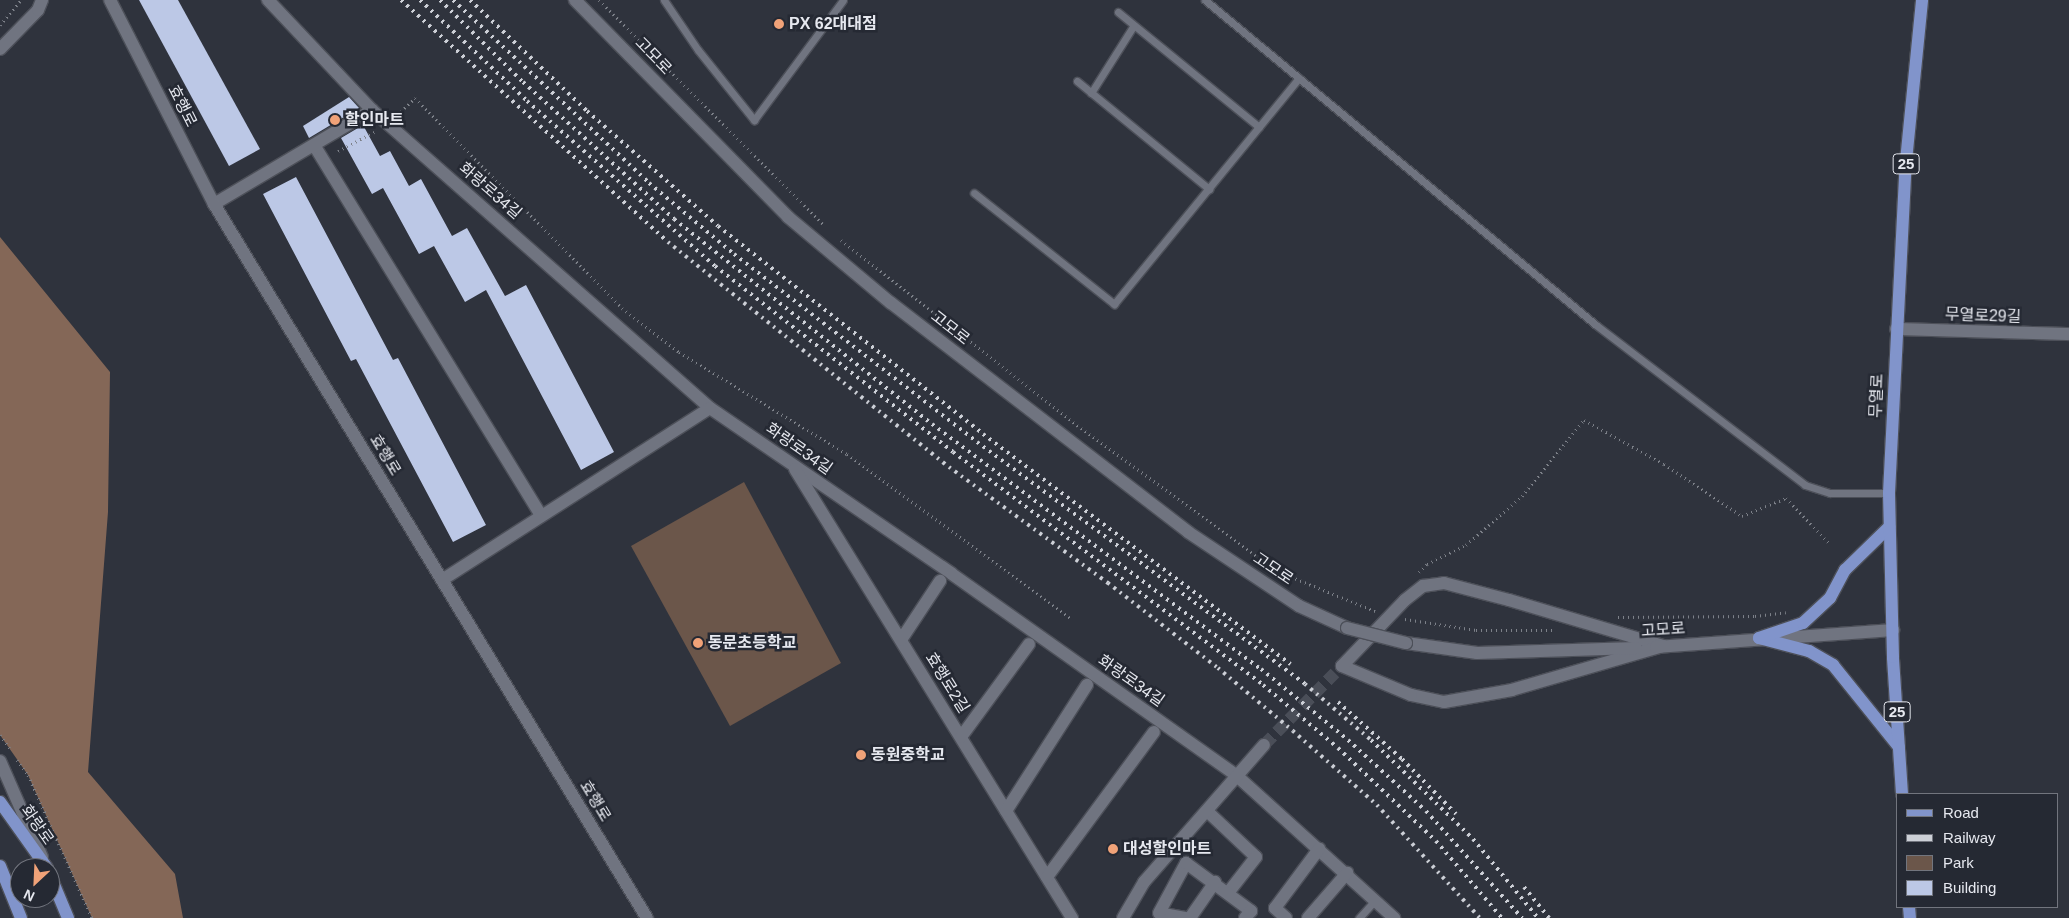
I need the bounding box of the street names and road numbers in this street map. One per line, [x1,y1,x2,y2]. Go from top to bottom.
street label: 고모로 [631,33,675,79]
street label: 효행로 [163,82,201,130]
road number: 25 [1892,152,1920,176]
street label: 화랑로34길 [455,159,525,223]
street label: 무열로29길 [1944,305,2022,327]
street label: 고모로 [927,307,973,349]
street label: 무열로 [1867,374,1887,418]
street label: 화랑로34길 [762,419,836,479]
street label: 효행로 [365,431,405,479]
street label: 고모로 [1249,549,1297,589]
street label: 고모로 [1640,619,1686,641]
street label: 효행로2길 [921,649,973,717]
street label: 화랑로34길 [1094,651,1168,711]
road number: 25 [1883,700,1911,724]
street label: 효행로 [575,777,615,825]
street label: 화랑로 [16,801,58,849]

